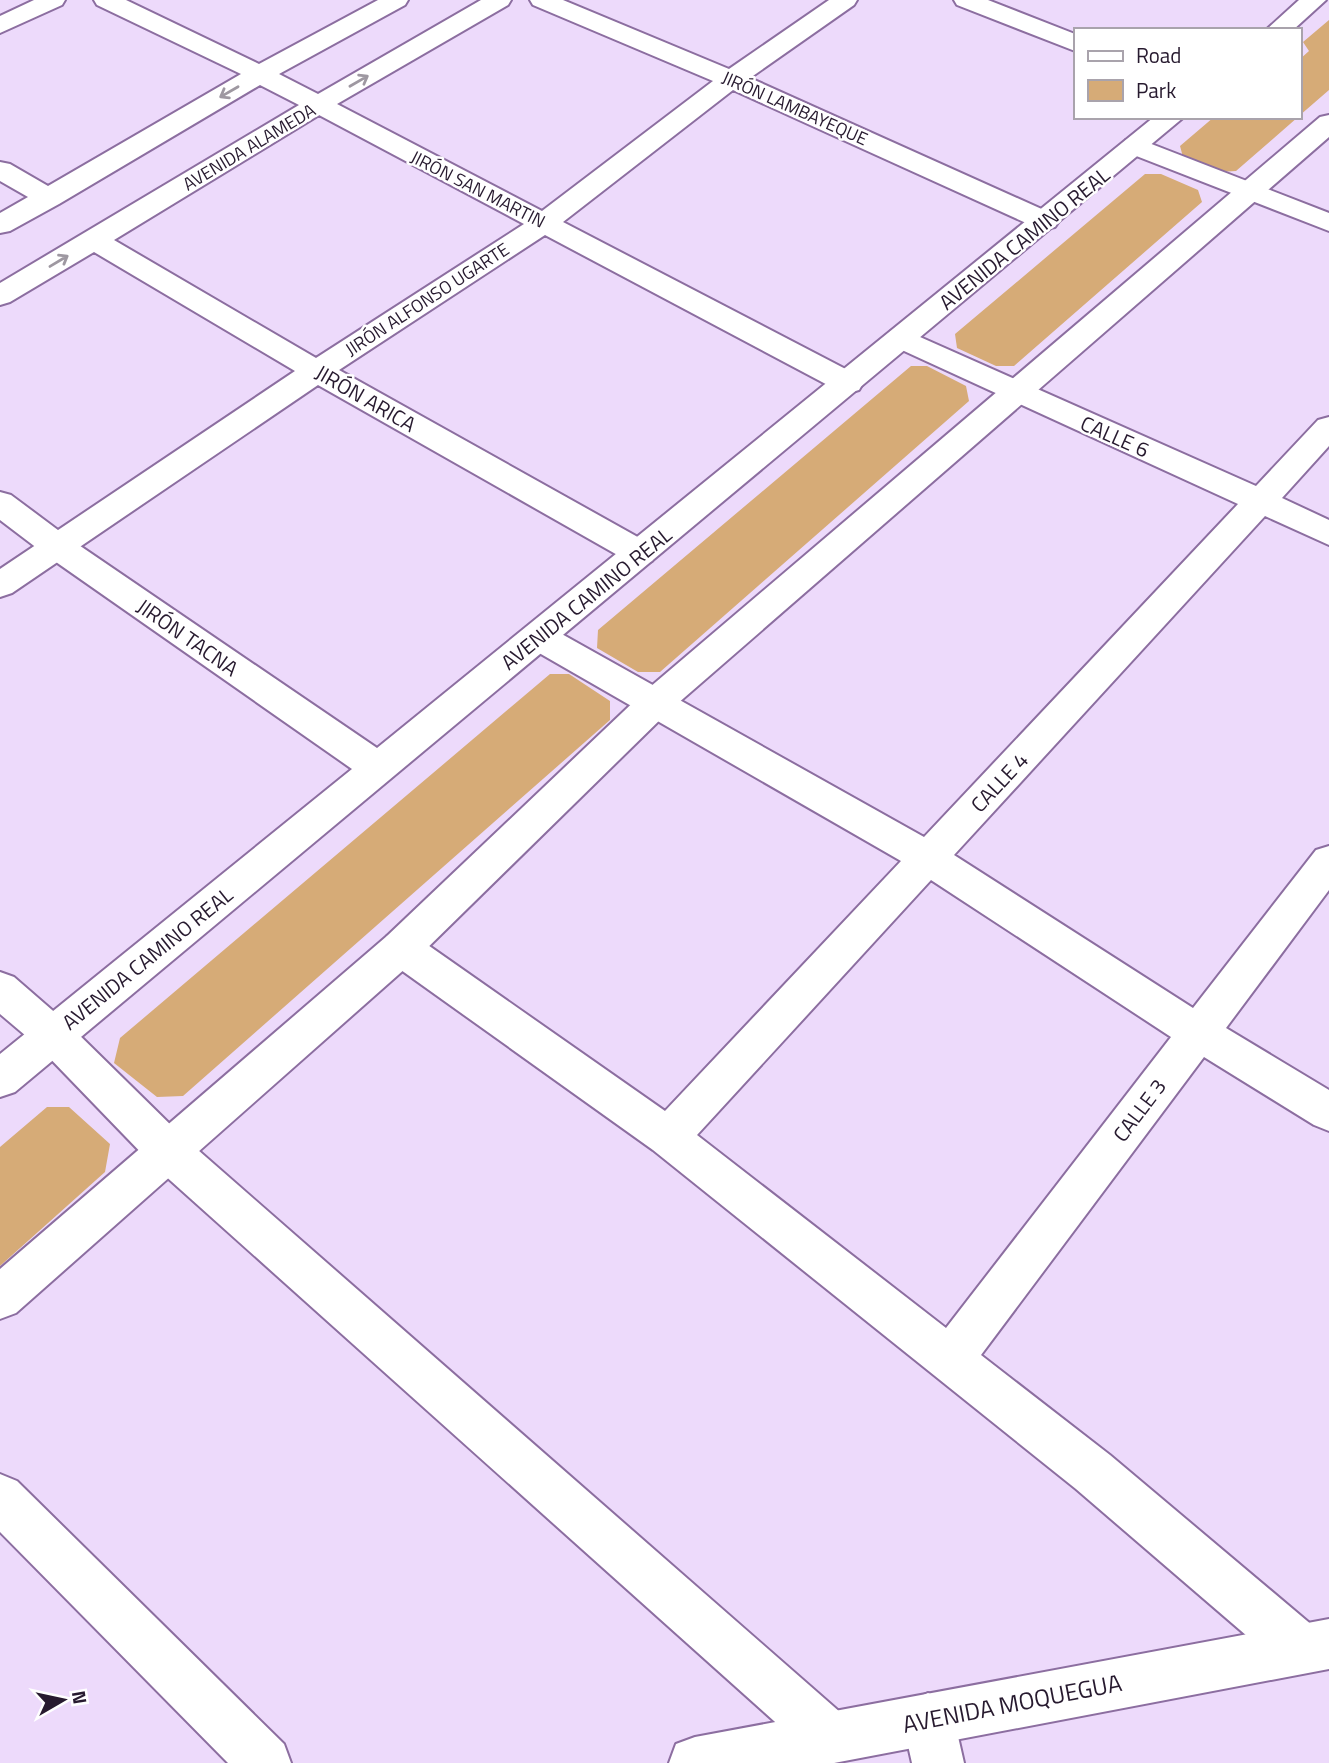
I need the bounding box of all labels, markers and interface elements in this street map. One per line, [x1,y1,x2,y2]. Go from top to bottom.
legend [1074,28,1301,119]
text: Road [1136,39,1181,71]
street label: JIRÓN LAMBAYEQUE [718,64,872,152]
one-way arrow [348,74,368,88]
text: Park [1136,74,1176,106]
one-way arrow [220,85,240,99]
street label: AVENIDA ALAMEDA [178,97,321,197]
street label: JIRÓN SAN MARTIN [406,143,550,235]
street label: AVENIDA CAMINO REAL [932,159,1116,317]
street label: JIRÓN ALFONSO UGARTE [340,236,514,362]
one-way arrow [48,254,68,268]
street label: JIRÓN ARICA [310,356,423,440]
street label: CALLE 6 [1076,407,1154,465]
street label: AVENIDA CAMINO REAL [494,519,678,677]
street label: JIRÓN TACNA [131,590,246,684]
street label: CALLE 4 [963,745,1035,819]
street label: AVENIDA CAMINO REAL [55,879,239,1037]
street label: CALLE 3 [1105,1072,1173,1148]
street label: AVENIDA MOQUEGUA [899,1664,1125,1742]
north arrow [28,1665,98,1735]
text: N [65,1688,96,1706]

